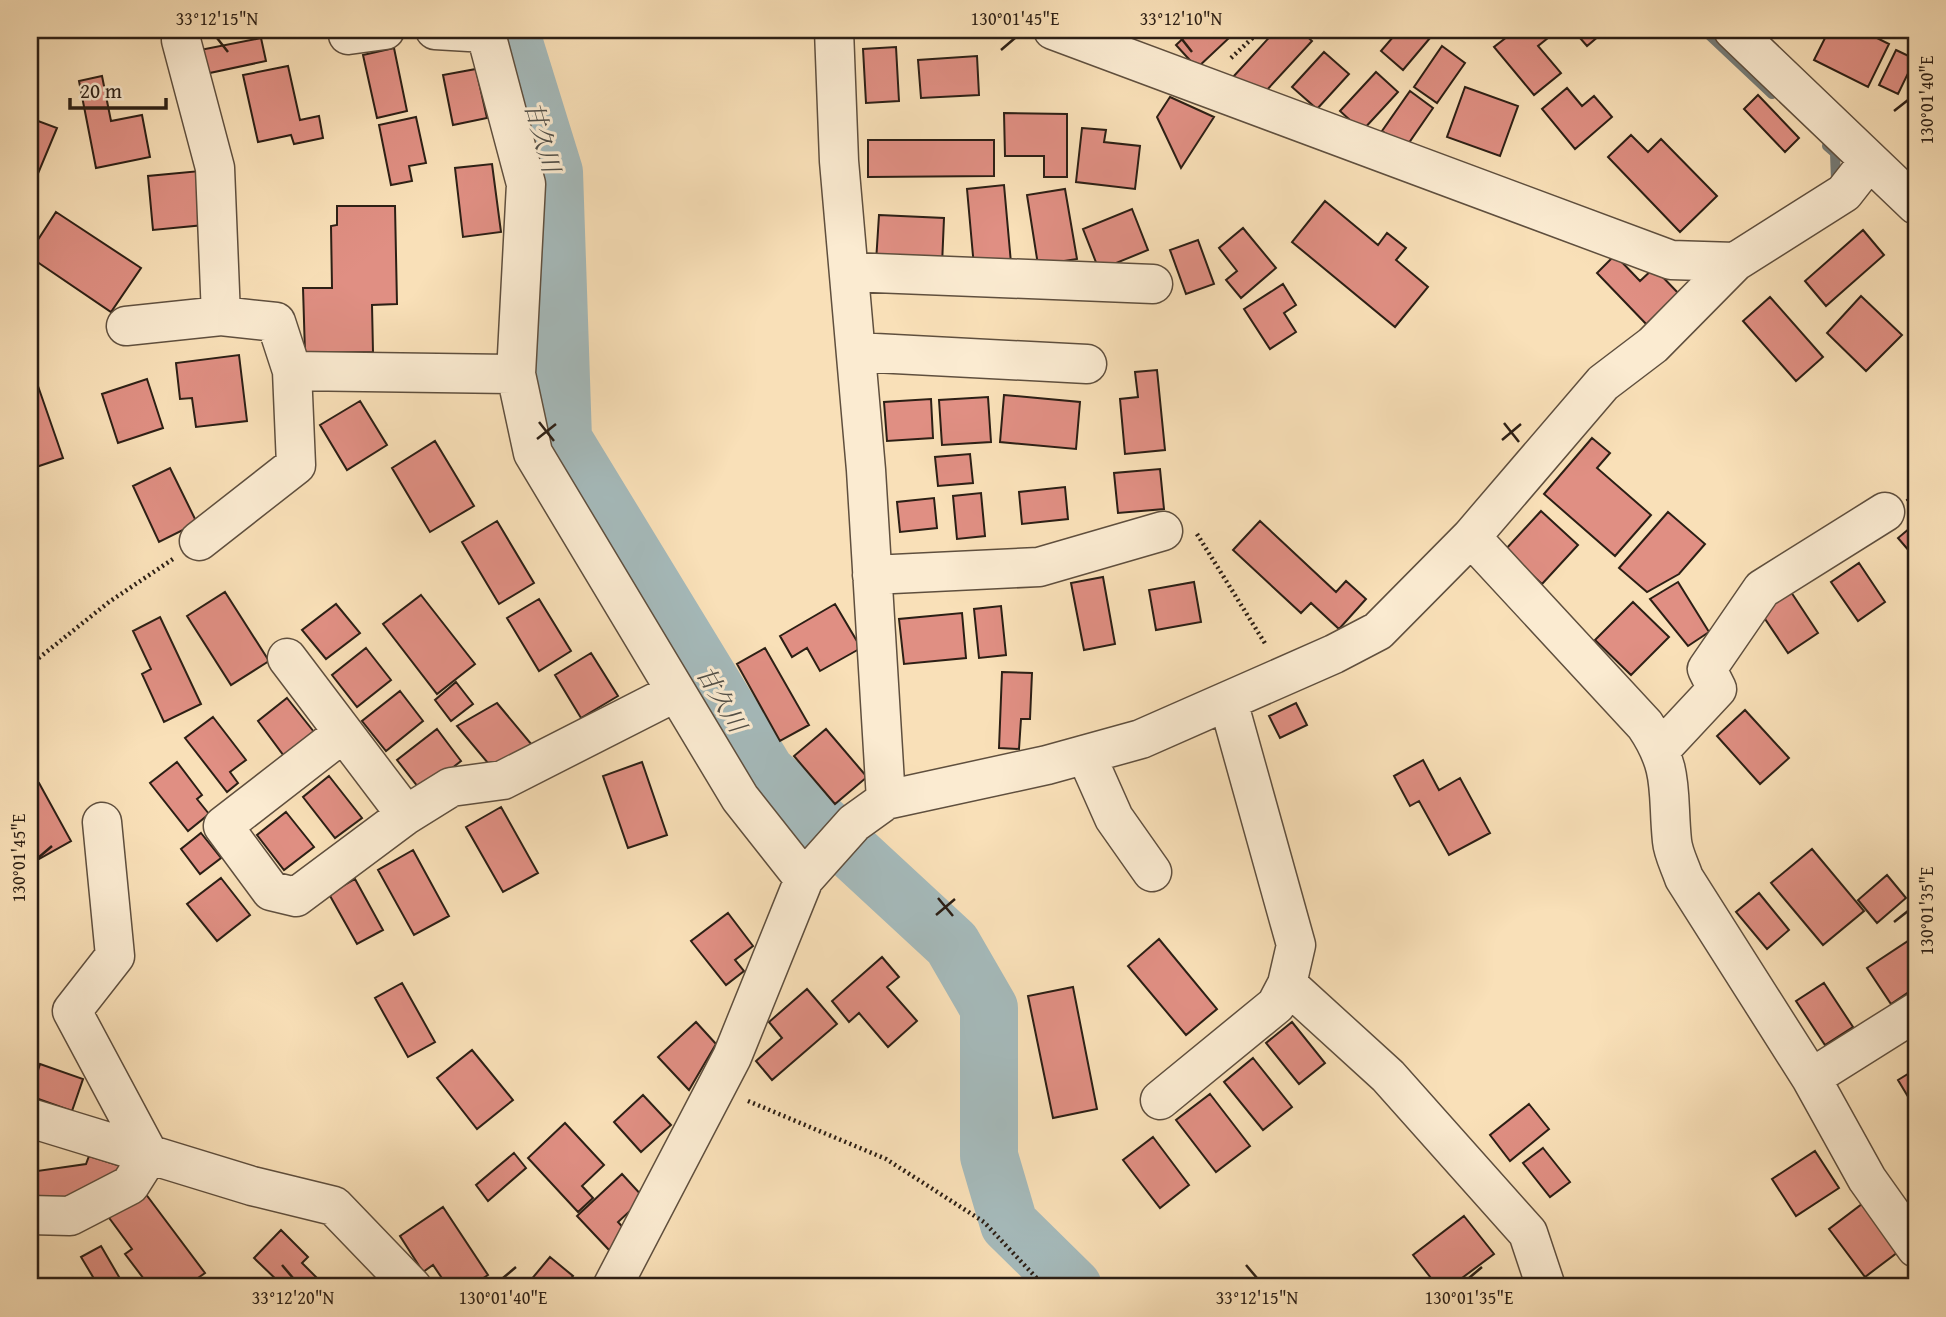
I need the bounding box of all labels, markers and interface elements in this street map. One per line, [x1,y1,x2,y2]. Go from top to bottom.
text: 33°12'15"N [176,5,259,32]
text: 130°01'45"E [971,5,1059,32]
text: 33°12'10"N [1140,5,1223,32]
text: 130°01'40"E [1913,56,1940,144]
scale bar [70,66,166,110]
text: 20 m [80,75,122,106]
water label: 甘久川 [516,97,570,179]
water label: 甘久川 [688,659,757,741]
text: 130°01'45"E [5,814,32,902]
text: 130°01'35"E [1913,867,1940,955]
text: 33°12'20"N [252,1284,335,1311]
text: 130°01'40"E [459,1284,547,1311]
text: 33°12'15"N [1216,1284,1299,1311]
text: 130°01'35"E [1425,1284,1513,1311]

